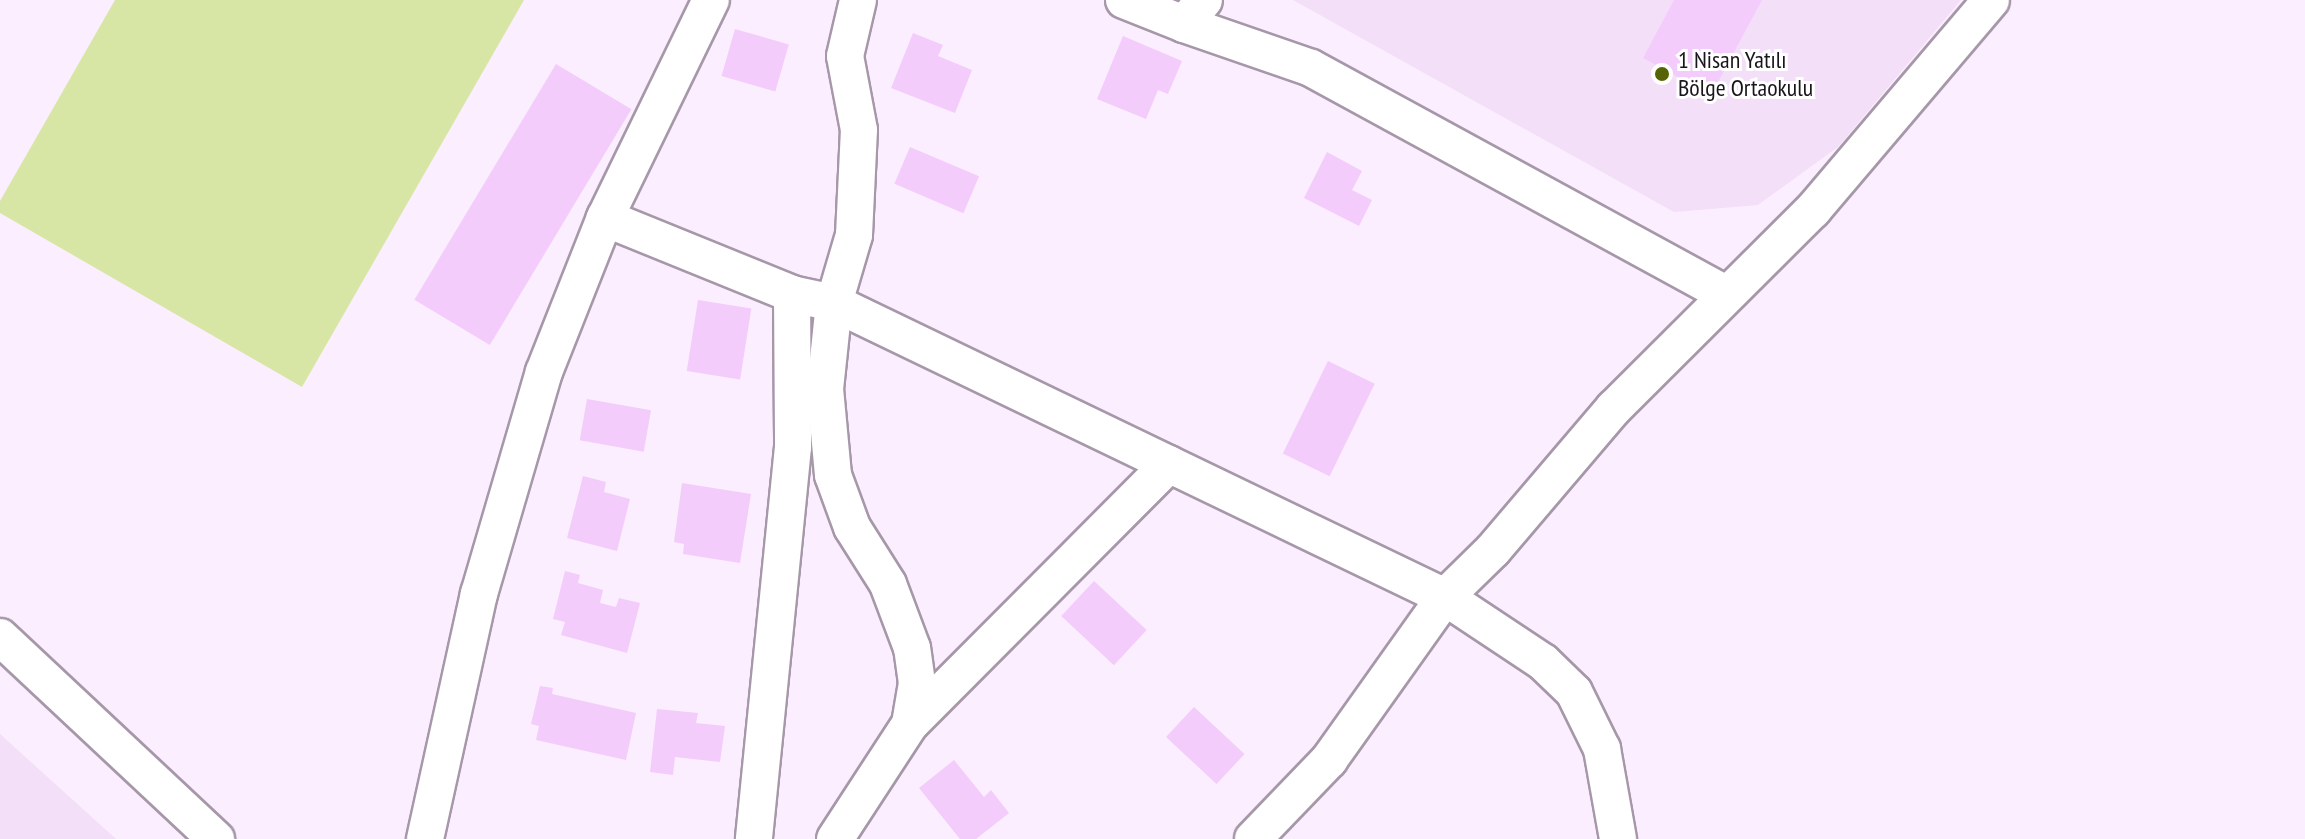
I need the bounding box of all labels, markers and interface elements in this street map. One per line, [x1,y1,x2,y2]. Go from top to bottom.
place label: 1 Nisan Yatılı Bölge Ortaokulu [1678,46,1813,102]
marker: 1 Nisan Yatılı Bölge Ortaokulu [1653,65,1671,83]

